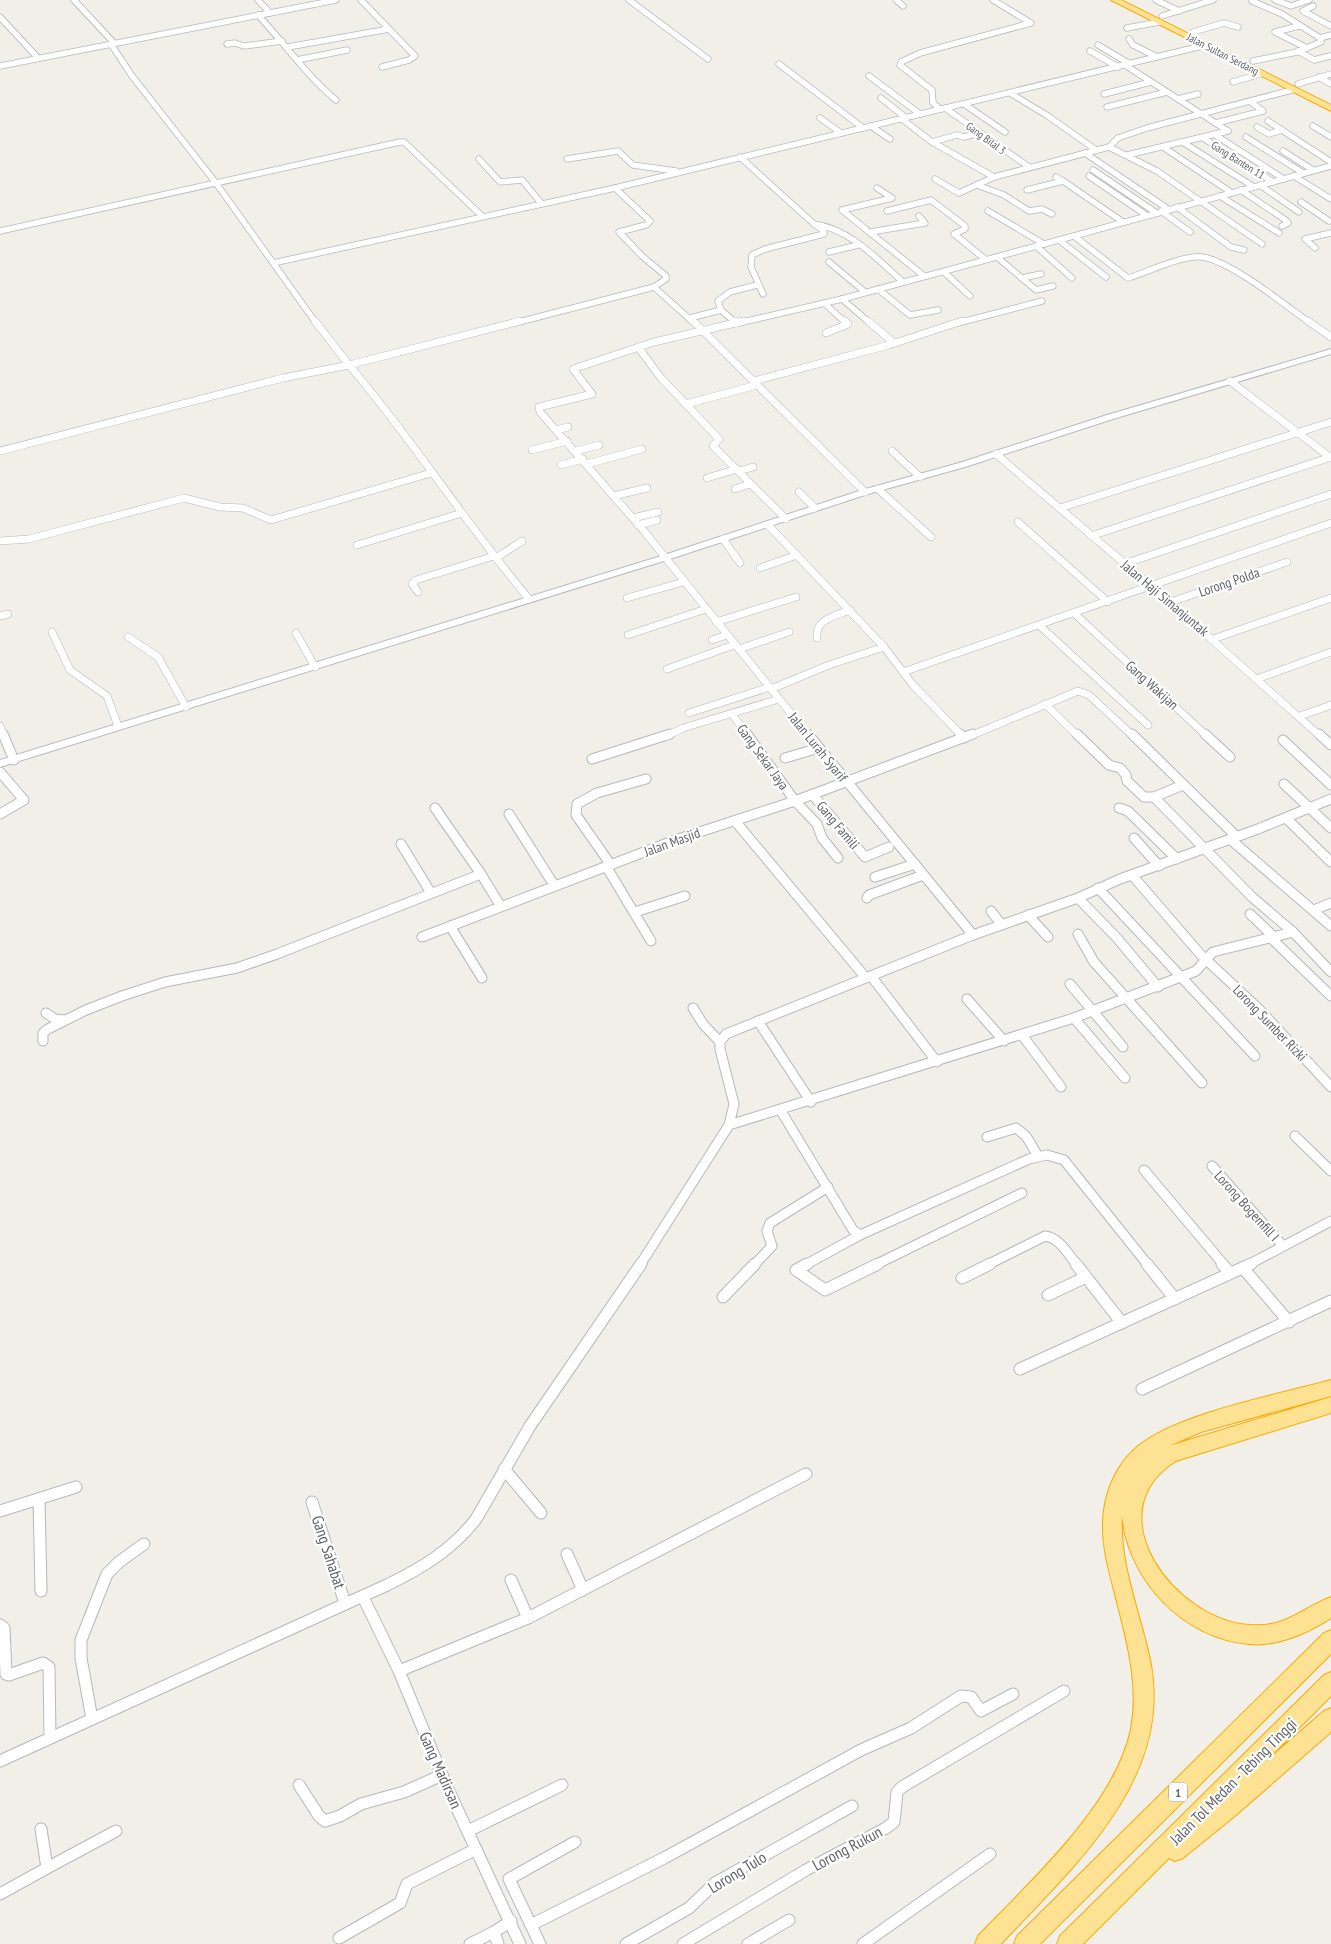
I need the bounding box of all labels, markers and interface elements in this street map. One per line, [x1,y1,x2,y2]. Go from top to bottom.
street label: Jalan Sultan Serdang [1184,29,1262,78]
street label: Gang Bilal 3 [963,119,1009,157]
street label: Gang Banten 11 [1209,138,1267,182]
street label: Jalan Haji Simanjuntak [1117,555,1213,640]
street label: Lorong Polda [1196,563,1262,601]
street label: Gang Wakijan [1122,657,1182,713]
street label: Jalan Lurah Syarif [784,708,852,786]
street label: Gang Sekar Jaya [733,721,793,793]
street label: Gang Famili [813,797,863,853]
street label: Jalan Masjid [641,824,702,861]
street label: Lorong Sumber Rizki [1229,981,1311,1065]
street label: Lorong Bogemfill I [1211,1167,1283,1245]
street label: Gang Sahabat [308,1513,350,1592]
street label: Jalan Tol Medan - Tebing Tinggi [1165,1713,1301,1849]
street label: Gang Madirsan [415,1729,467,1811]
road number: 1 [1169,1782,1187,1801]
street label: Lorong Rukun [809,1821,885,1875]
street label: Lorong Tulo [704,1847,770,1897]

